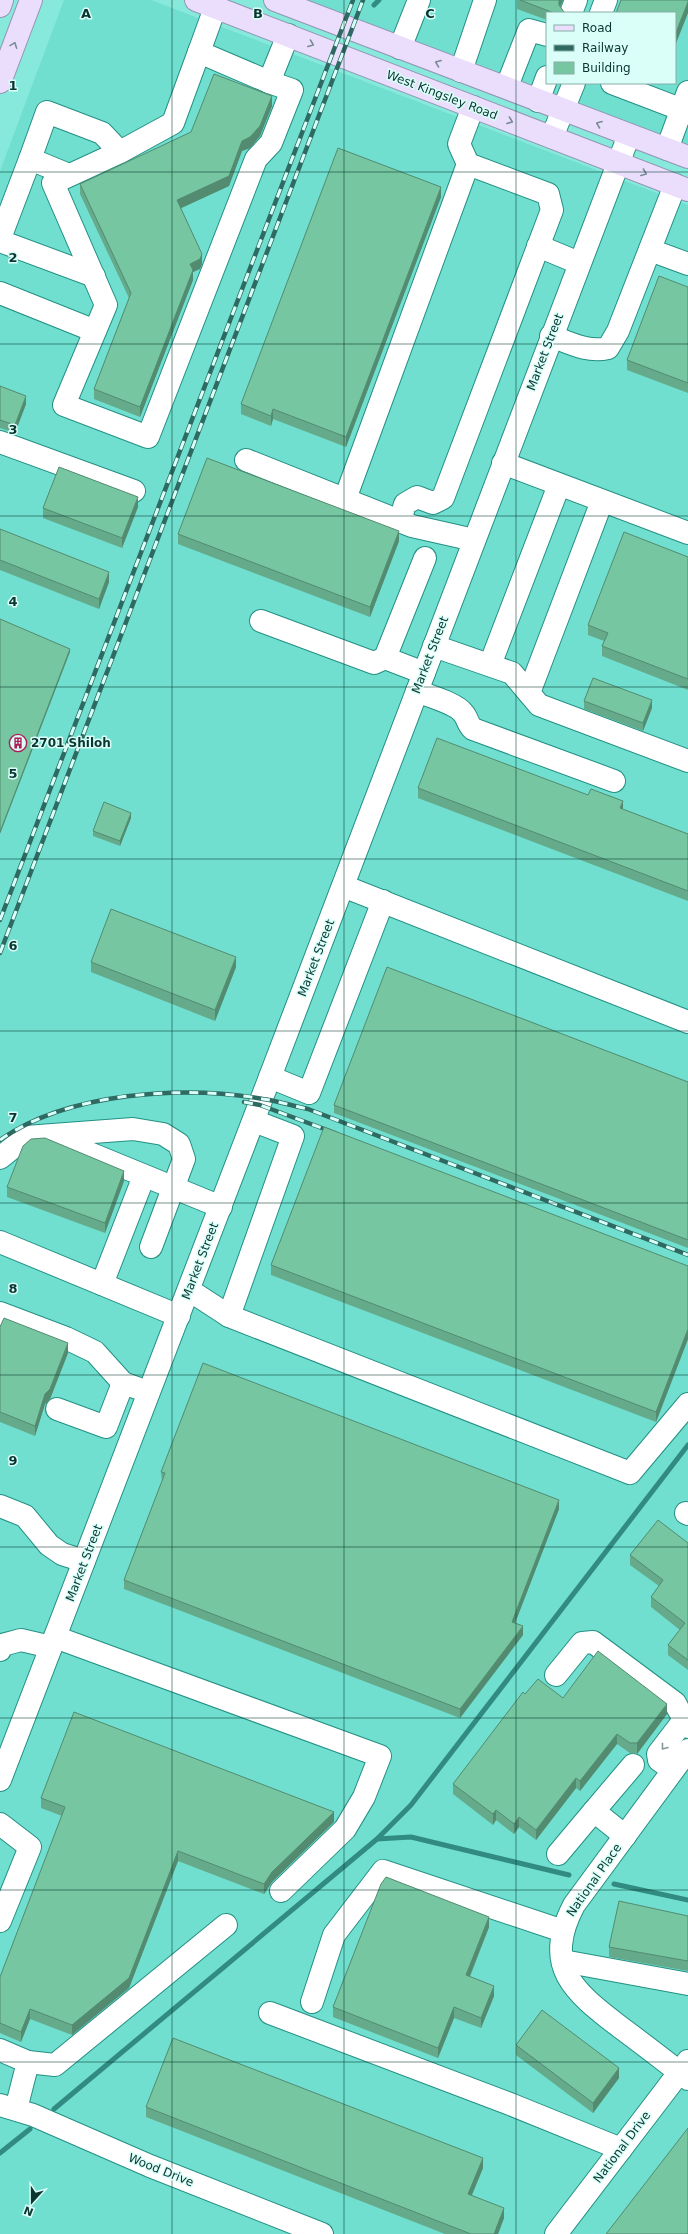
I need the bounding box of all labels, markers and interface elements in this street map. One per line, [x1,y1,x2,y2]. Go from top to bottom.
text: A [81,6,91,21]
text: B [253,6,263,21]
text: C [425,6,435,21]
legend [546,12,676,84]
text: Road [582,21,612,35]
one-way arrow [307,39,314,47]
text: Railway [582,41,628,55]
one-way arrow [9,42,17,49]
one-way arrow [435,59,442,67]
text: Building [582,61,631,75]
street label: West Kingsley Road [385,67,499,123]
text: 1 [8,78,18,93]
one-way arrow [507,117,514,125]
one-way arrow [596,120,603,128]
one-way arrow [641,169,648,177]
text: 2 [8,250,18,265]
street label: Market Street [524,311,566,393]
text: 3 [8,422,18,437]
text: 4 [8,594,18,609]
street label: Market Street [409,614,451,696]
building icon: 2701 Shiloh [8,733,28,753]
place label: 2701 Shiloh [31,736,111,750]
text: 5 [8,766,18,781]
street label: Market Street [295,917,337,999]
text: 6 [8,938,18,953]
text: 7 [8,1110,18,1125]
street label: Market Street [179,1220,221,1302]
text: 8 [8,1281,18,1296]
text: 9 [8,1453,18,1468]
street label: Market Street [63,1522,105,1604]
one-way arrow [662,1742,669,1749]
street label: National Place [564,1841,624,1919]
street label: National Drive [591,2109,653,2185]
street label: Wood Drive [126,2151,196,2189]
north arrow [12,2182,52,2222]
text: N [22,2203,35,2219]

